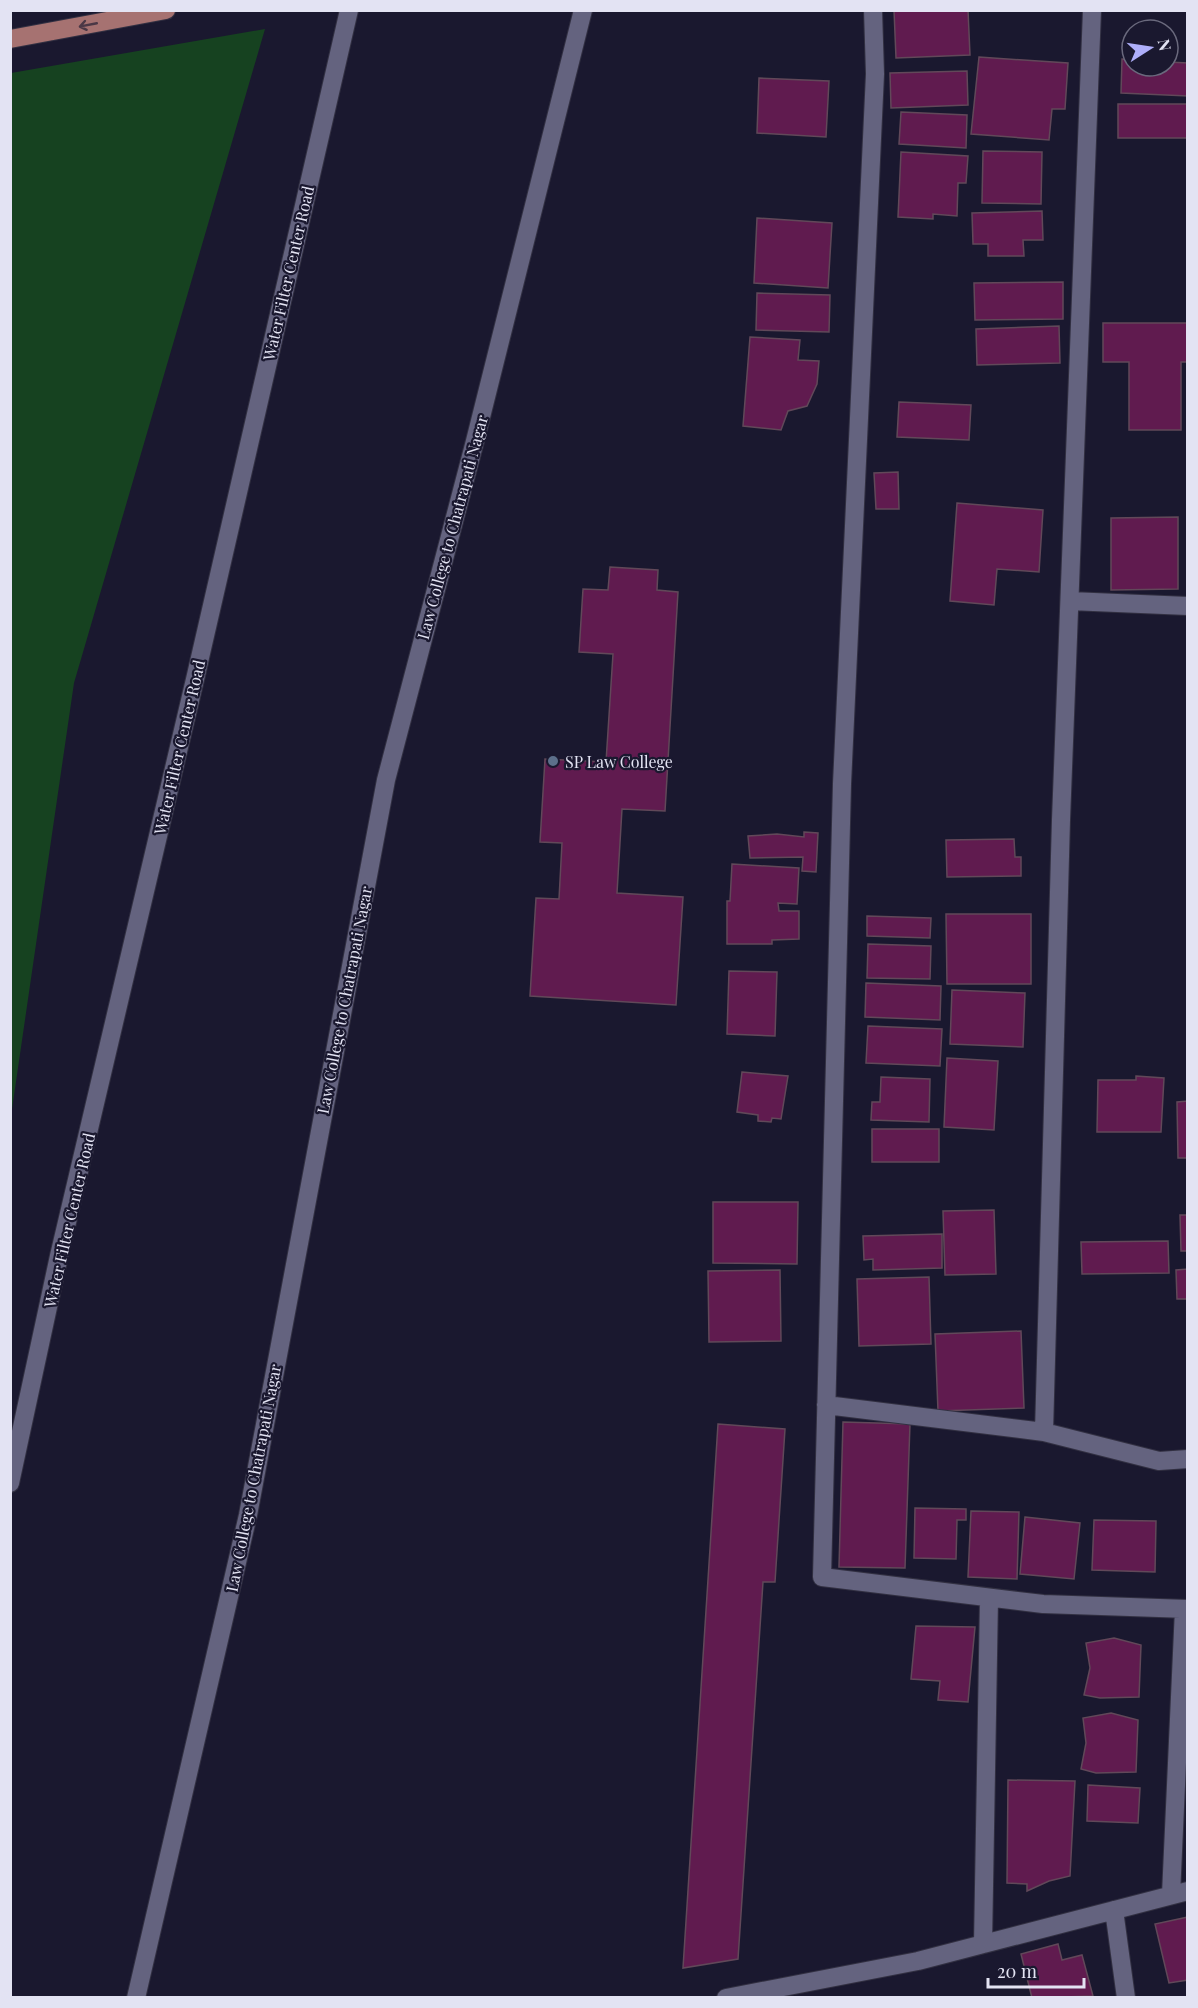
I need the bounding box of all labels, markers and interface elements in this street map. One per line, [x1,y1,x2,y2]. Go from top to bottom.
north arrow [1120,18,1180,78]
one-way arrow [78,20,98,31]
text: N [1154,37,1177,53]
street label: Water Filter Center Road [257,184,318,363]
street label: Law College to Chatrapati Nagar [412,412,492,642]
street label: Water Filter Center Road [148,658,209,837]
place label: SP Law College [565,751,673,772]
marker: SP Law College [546,754,560,768]
street label: Law College to Chatrapati Nagar [312,884,376,1116]
street label: Water Filter Center Road [38,1131,99,1310]
street label: Law College to Chatrapati Nagar [221,1362,285,1594]
scale bar [988,1951,1084,1989]
text: 20 m [997,1959,1037,1983]

